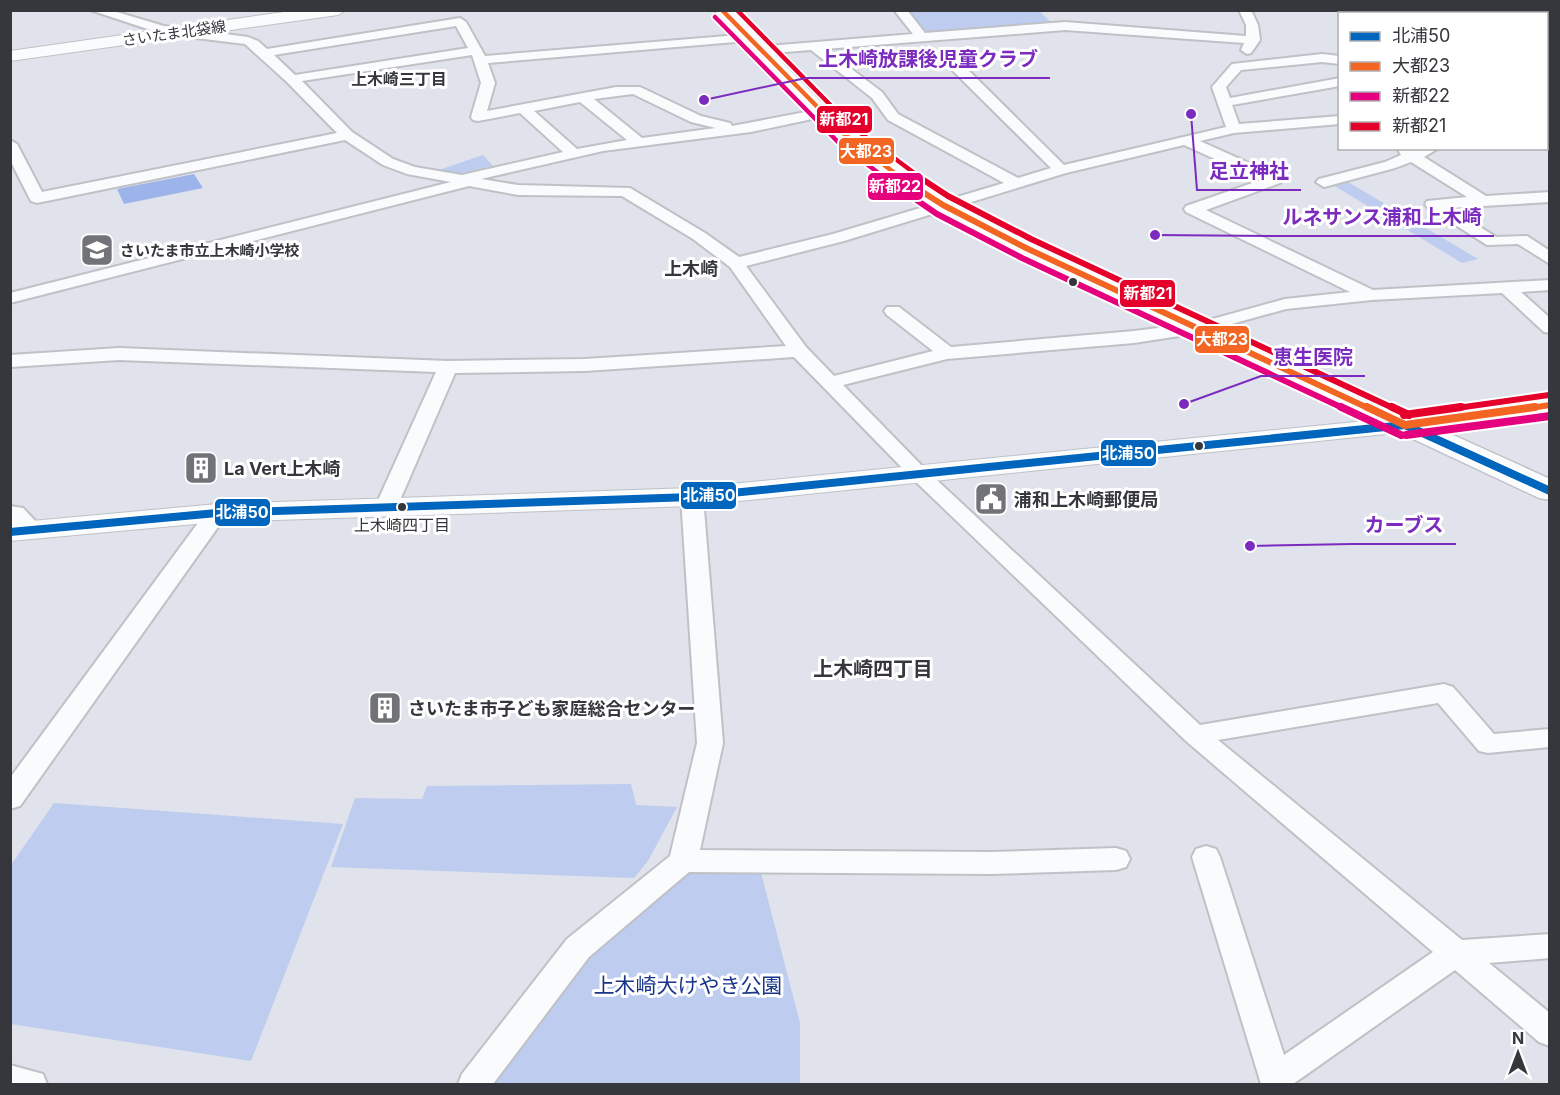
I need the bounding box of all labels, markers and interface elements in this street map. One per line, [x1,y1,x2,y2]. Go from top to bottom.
legend [1338,12,1548,150]
street label: さいたま北袋線 [121,16,227,50]
text: 北浦50 [1392,25,1450,46]
callout: 上木崎放課後児童クラブ [806,40,1050,78]
text: 上木崎放課後児童クラブ [818,47,1038,71]
text: 大都23 [1392,55,1450,76]
district label: 上木崎三丁目 [351,69,447,89]
text: 新都22 [1392,85,1450,106]
line badge: 新都21 [816,105,873,134]
text: 新都21 [820,109,868,129]
text: 新都21 [1392,115,1446,136]
line badge: 大都23 [838,137,895,165]
text: 大都23 [840,141,892,161]
callout: 足立神社 [1197,152,1301,190]
text: 足立神社 [1209,159,1289,183]
line badge: 新都22 [867,172,924,201]
text: 新都22 [869,176,921,196]
callout: ルネサンス浦和上木崎 [1270,198,1494,236]
text: ルネサンス浦和上木崎 [1282,205,1482,229]
school or university icon: さいたま市立上木崎小学校 [79,232,115,268]
place label: さいたま市立上木崎小学校 [120,241,300,260]
district label: 上木崎 [664,258,718,279]
unlabelled marker [1067,276,1079,288]
line badge: 新都21 [1119,279,1176,308]
text: 新都21 [1124,283,1172,303]
line badge: 大都23 [1194,325,1250,354]
text: 大都23 [1196,329,1248,349]
callout: 恵生医院 [1261,338,1365,376]
text: 恵生医院 [1273,345,1353,369]
line badge: 北浦50 [1100,439,1157,467]
unlabelled marker [1193,440,1205,452]
text: 北浦50 [1101,443,1155,463]
building icon: La Vert上木崎 [183,450,219,486]
place label: La Vert上木崎 [224,458,340,479]
line badge: 北浦50 [680,481,737,510]
public building icon: 浦和上木崎郵便局 [973,481,1009,517]
text: 北浦50 [682,485,736,505]
place label: 浦和上木崎郵便局 [1014,489,1158,510]
line badge: 北浦50 [214,498,271,527]
marker: 上木崎四丁目 [396,501,408,513]
text: 北浦50 [215,502,269,522]
callout: カーブス [1352,506,1456,544]
text: カーブス [1365,513,1443,537]
place label: 上木崎四丁目 [354,515,450,535]
district label: 上木崎四丁目 [813,657,933,681]
building icon: さいたま市子ども家庭総合センター [367,690,403,726]
place label: さいたま市子ども家庭総合センター [408,698,695,719]
park label: 上木崎大けやき公園 [594,973,783,998]
north arrow [1488,1023,1548,1083]
text: N [1512,1028,1524,1048]

